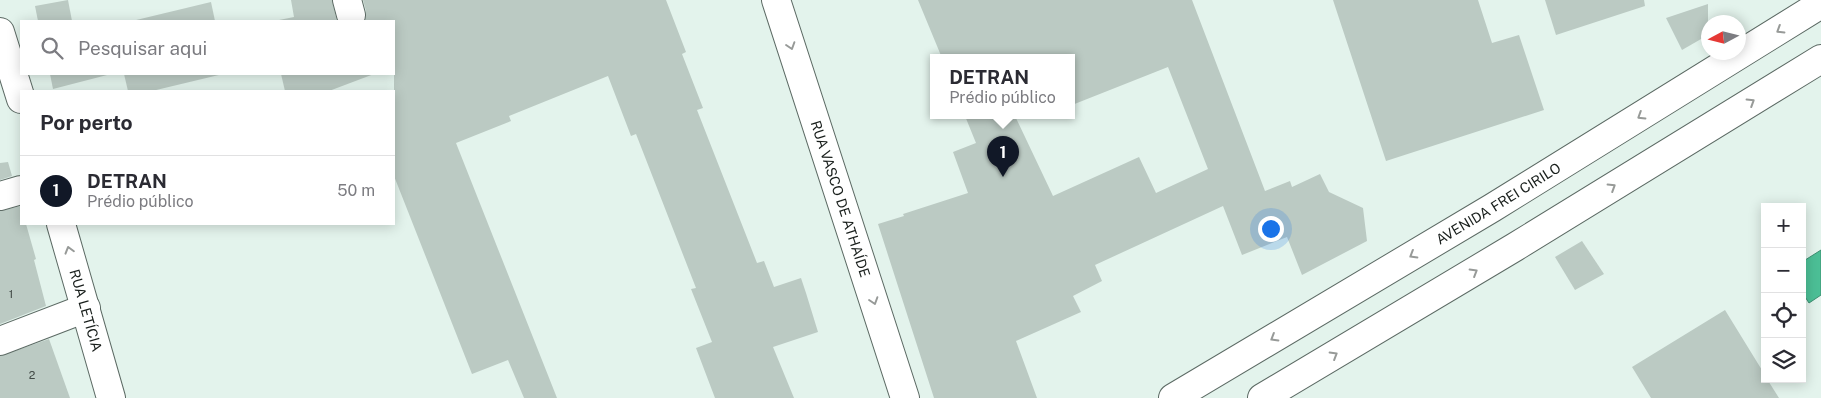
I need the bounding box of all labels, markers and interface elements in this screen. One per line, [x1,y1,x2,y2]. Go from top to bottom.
north arrow [1701,15,1746,60]
search box [20,20,395,75]
one-way arrow [1776,24,1785,33]
icon: search [38,34,66,62]
text: Pesquisar aqui [78,37,207,59]
one-way arrow [786,42,796,50]
popup [930,54,1075,119]
text: DETRAN [949,66,1029,88]
text: Prédio público [949,88,1056,107]
one-way arrow [1745,99,1754,109]
one-way arrow [1638,109,1647,119]
text: Por perto [40,110,133,135]
street label: RUA VASCO DE ATHAÍDE [808,119,873,279]
pin: 1 [987,136,1019,177]
street label: AVENIDA FREI CIRILO [1433,159,1563,247]
text: DETRAN [87,170,167,192]
text: 1 [53,181,59,200]
text: 50 m [337,181,375,200]
one-way arrow [1607,184,1616,194]
text: Prédio público [87,192,194,211]
map controls [1761,203,1806,383]
button: + [1761,203,1806,248]
your location [1258,216,1284,242]
one-way arrow [65,246,75,255]
one-way arrow [1410,248,1419,258]
button: − [1761,248,1806,293]
street label: RUA LETÍCIA [66,268,105,353]
one-way arrow [1468,268,1477,278]
house number: 1 [9,288,13,300]
button: locate [1761,293,1806,338]
one-way arrow [869,296,879,304]
one-way arrow [1270,332,1279,342]
button: layers [1761,338,1806,383]
one-way arrow [1328,352,1337,362]
house number: 2 [29,369,36,381]

